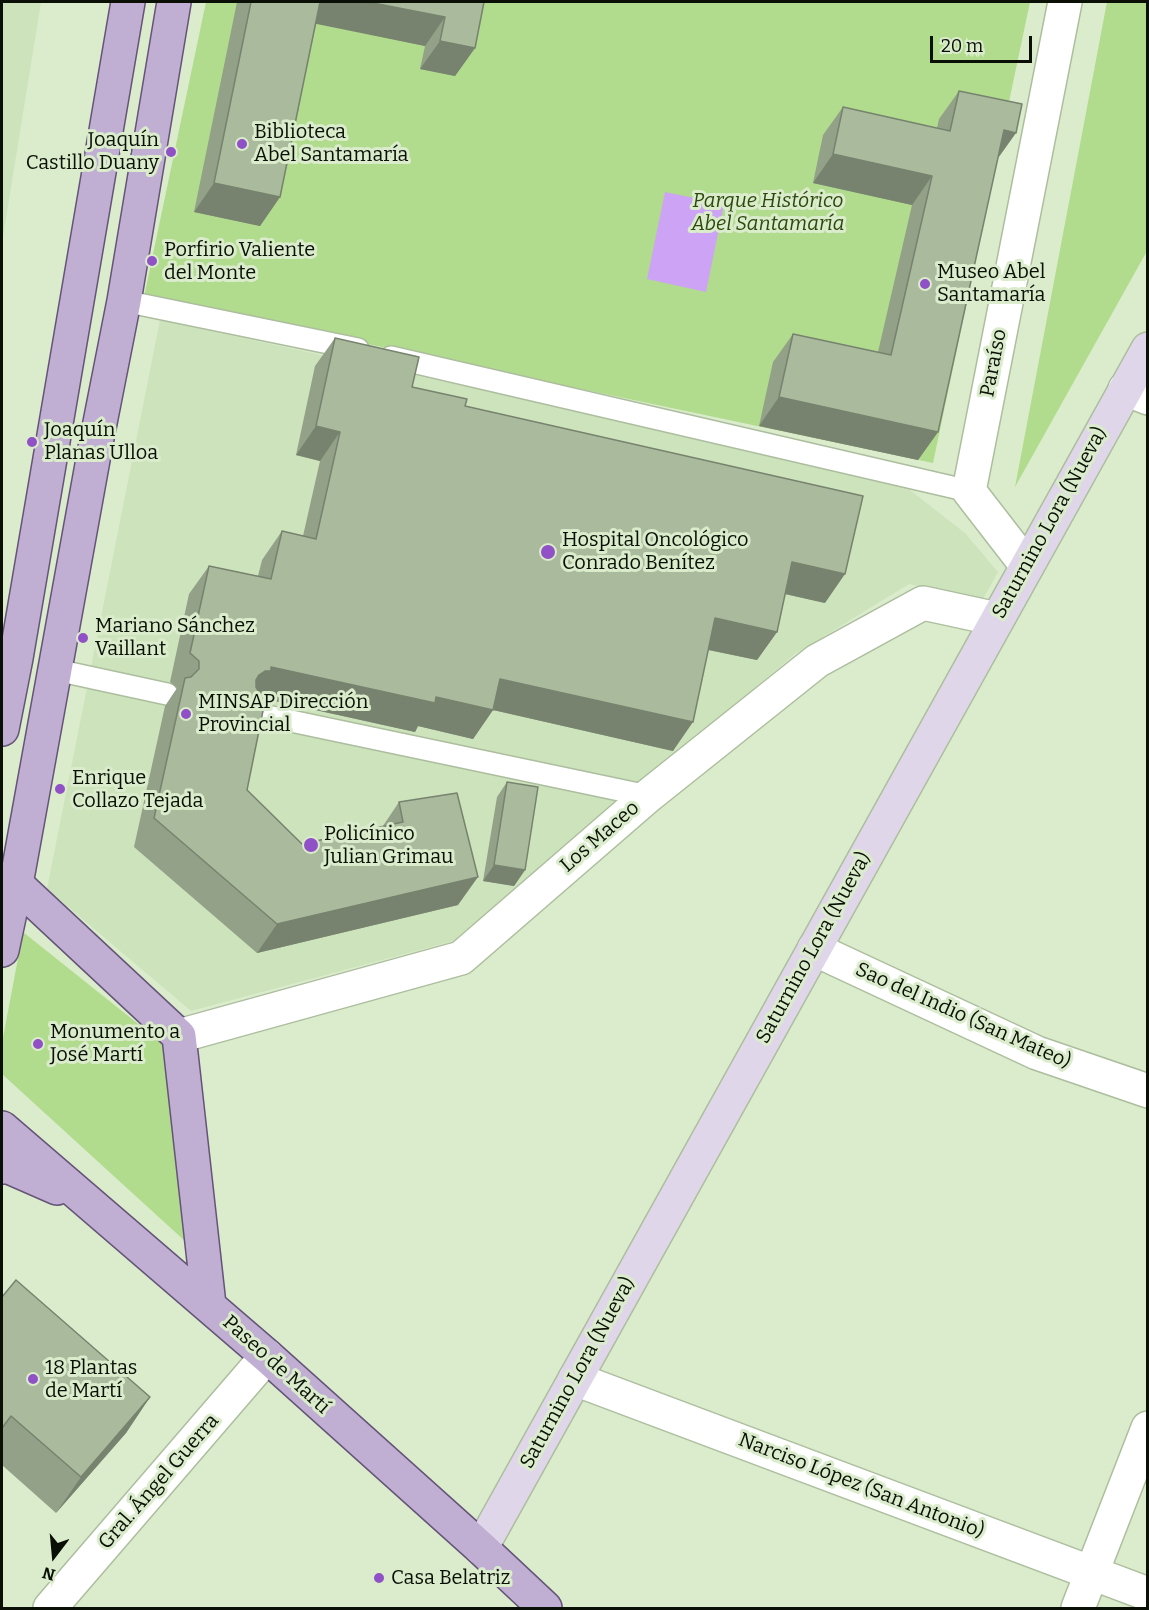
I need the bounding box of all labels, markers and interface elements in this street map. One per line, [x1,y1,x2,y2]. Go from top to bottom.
scale bar [933,24,1035,62]
text: 20 m [941,35,983,57]
place label: Biblioteca Abel Santamaría [254,120,409,167]
place label: Joaquín Castillo Duany [26,128,159,175]
marker: Biblioteca Abel Santamaría [235,137,249,151]
marker: Joaquín Castillo Duany [164,145,178,159]
park label: Parque Histórico Abel Santamaría [692,189,844,236]
place label: Porfirio Valiente del Monte [164,238,315,285]
marker: Porfirio Valiente del Monte [145,254,159,268]
place label: Museo Abel Santamaría [937,260,1045,307]
marker: Museo Abel Santamaría [918,277,932,291]
street label: Paraíso [976,327,1012,399]
place label: Joaquín Planas Ulloa [44,418,158,465]
street label: Saturnino Lora (Nueva) [987,423,1113,623]
marker: Joaquín Planas Ulloa [25,435,39,449]
place label: Hospital Oncológico Conrado Benítez [562,528,748,575]
marker: Hospital Oncológico Conrado Benítez [539,543,557,561]
place label: Mariano Sánchez Vaillant [95,614,255,661]
marker: Mariano Sánchez Vaillant [76,631,90,645]
place label: MINSAP Dirección Provincial [198,690,368,737]
marker: MINSAP Dirección Provincial [179,707,193,721]
place label: Enrique Collazo Tejada [72,766,203,813]
marker: Enrique Collazo Tejada [53,782,67,796]
street label: Los Maceo [556,796,644,878]
place label: Policínico Julian Grimau [324,822,454,869]
marker: Policínico Julian Grimau [302,836,320,854]
street label: Saturnino Lora (Nueva) [751,848,877,1048]
street label: Sao del Indio (San Mateo) [852,958,1074,1074]
place label: Monumento a José Martí [50,1020,180,1067]
marker: Monumento a José Martí [31,1037,45,1051]
street label: Saturnino Lora (Nueva) [515,1273,641,1473]
street label: Paseo de Martí [218,1311,334,1419]
place label: 18 Plantas de Martí [45,1356,137,1403]
marker: 18 Plantas de Martí [26,1372,40,1386]
street label: Gral. Ángel Guerra [94,1409,224,1555]
street label: Narciso López (San Antonio) [735,1428,987,1544]
north arrow [24,1526,84,1586]
text: N [40,1563,57,1585]
place label: Casa Belatriz [391,1566,510,1590]
marker: Casa Belatriz [372,1571,386,1585]

